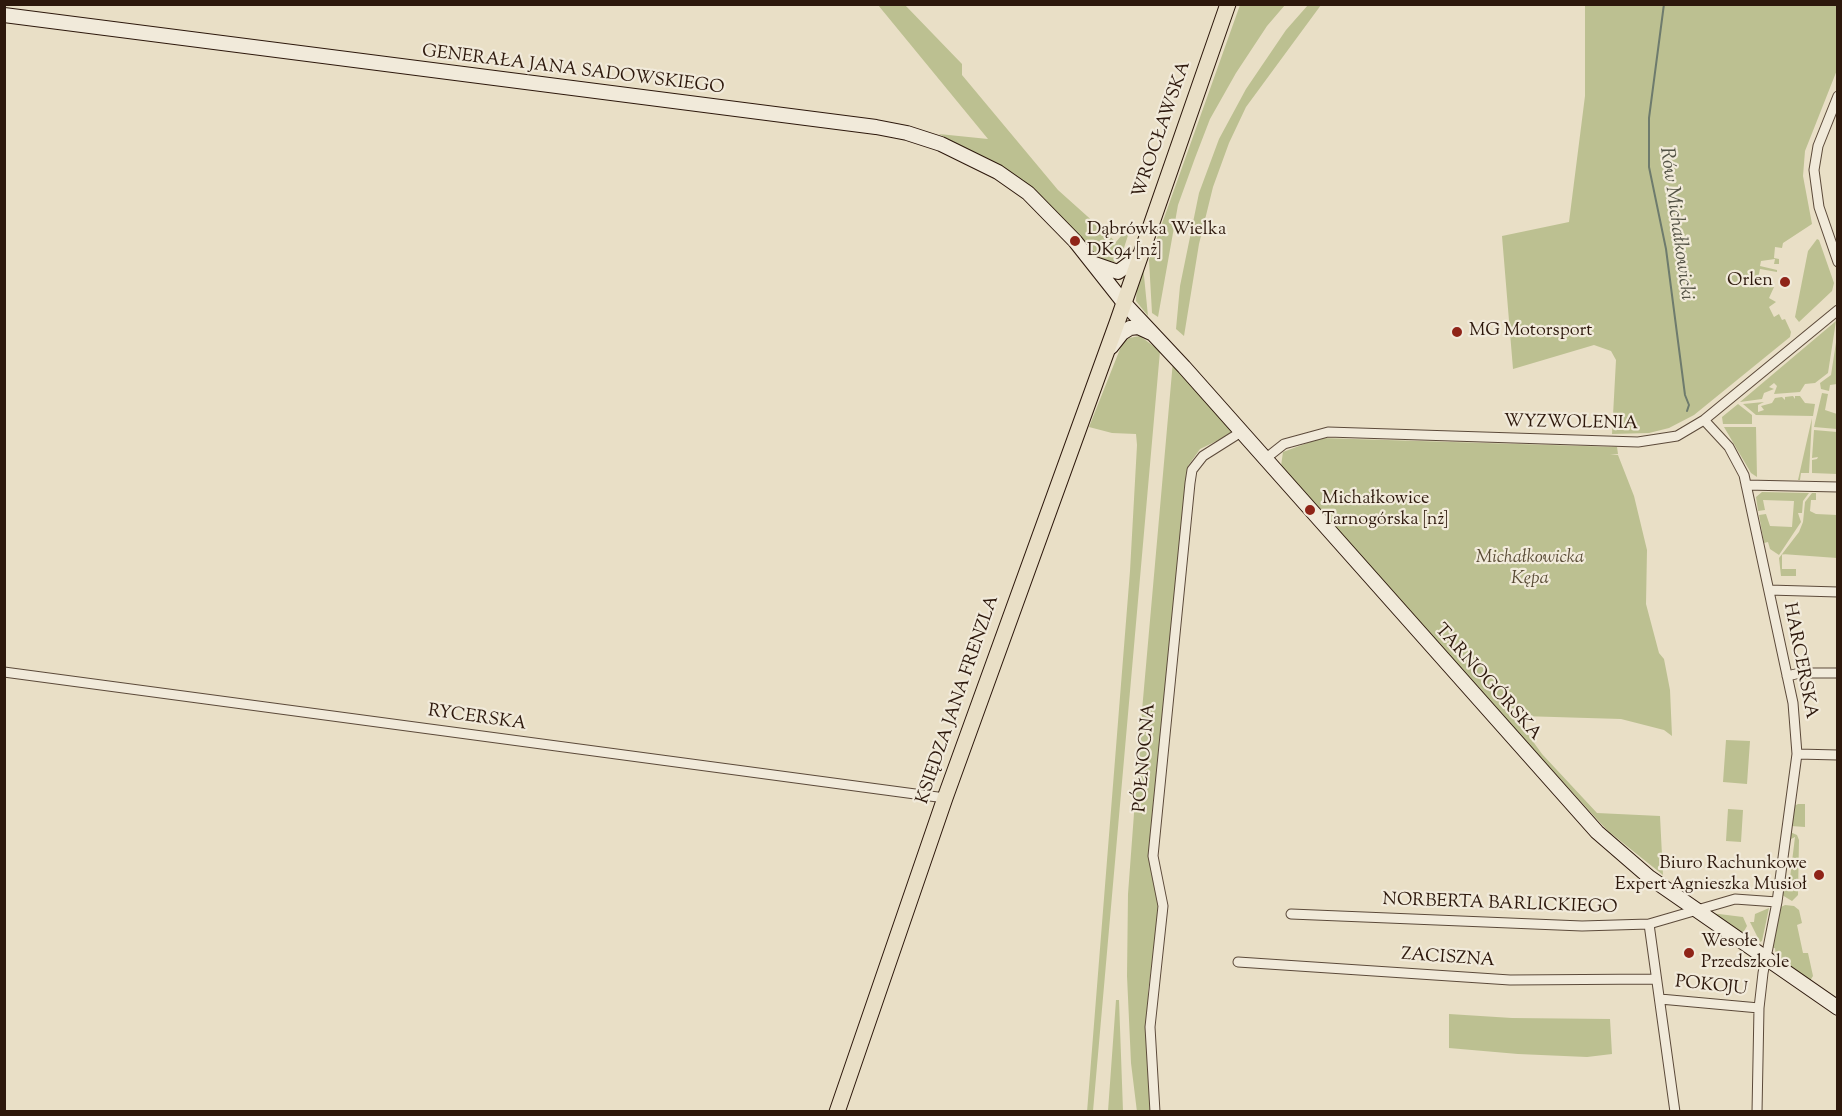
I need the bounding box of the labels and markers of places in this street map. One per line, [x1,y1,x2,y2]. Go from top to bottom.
place label: Dąbrówka Wielka DK94 [nż] [1087,220,1226,262]
marker: Dąbrówka Wielka DK94 [nż] [1068,234,1082,248]
place label: Orlen [1727,271,1773,293]
marker: Orlen [1778,275,1792,289]
place label: MG Motorsport [1469,321,1592,343]
marker: MG Motorsport [1450,325,1464,339]
place label: Michałkowice Tarnogórska [nż] [1322,489,1448,532]
marker: Michałkowice Tarnogórska [nż] [1303,503,1317,517]
place label: Biuro Rachunkowe Expert Agnieszka Musioł [1615,854,1807,896]
marker: Biuro Rachunkowe Expert Agnieszka Musioł [1812,868,1826,882]
place label: Wesołe Przedszkole [1701,932,1789,974]
marker: Wesołe Przedszkole [1682,946,1696,960]

